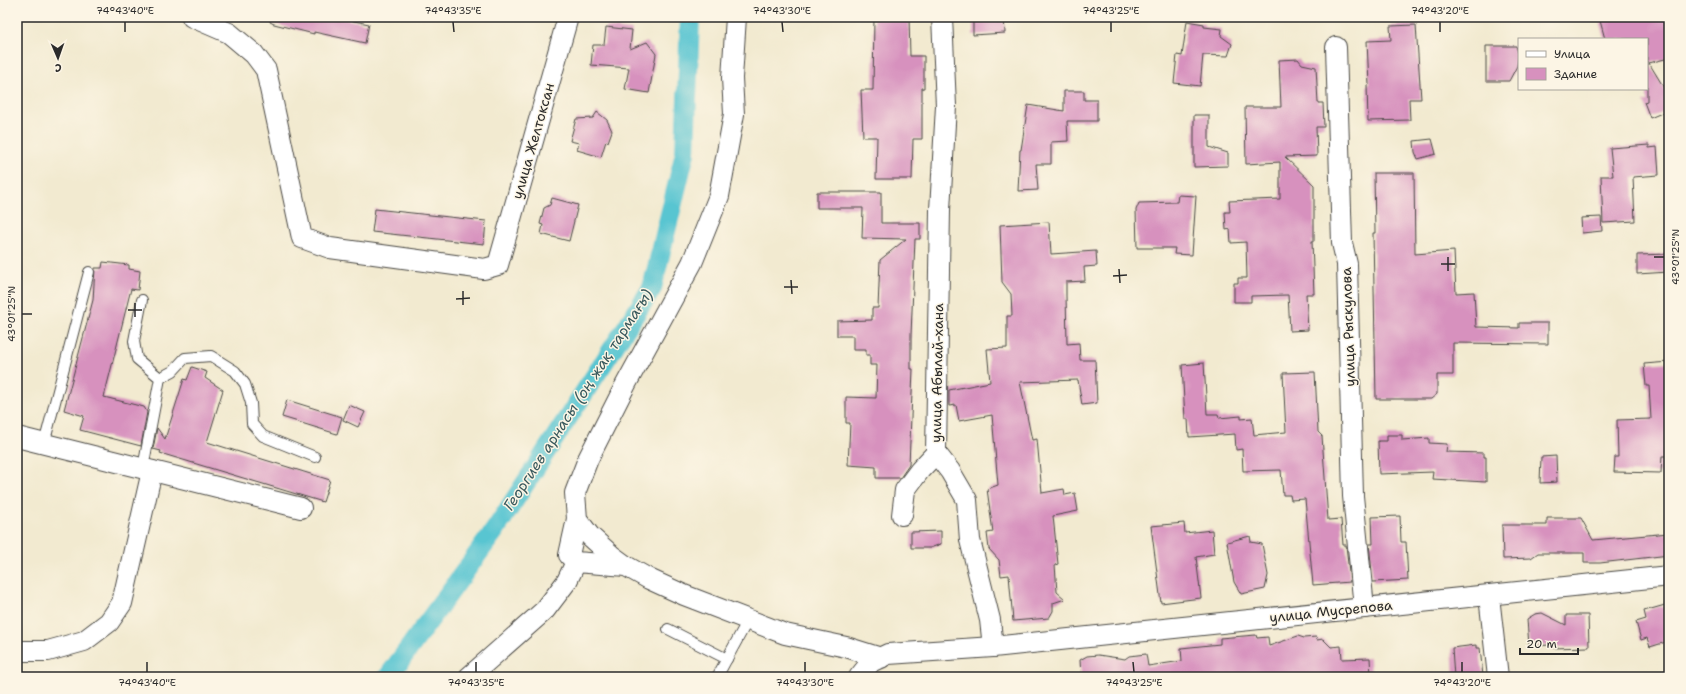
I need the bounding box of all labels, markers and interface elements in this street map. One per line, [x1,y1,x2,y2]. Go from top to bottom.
text: 74°43'40"E [96,4,154,17]
text: 74°43'35"E [424,4,482,17]
text: 74°43'30"E [753,4,811,17]
text: 74°43'25"E [1082,4,1140,17]
text: 74°43'20"E [1411,4,1469,17]
north arrow [38,38,78,78]
legend [1518,38,1648,90]
text: Улица [1554,46,1591,62]
text: С [54,60,62,75]
text: Здание [1554,66,1598,82]
street label: улица Желтоксан [508,81,558,201]
text: 43°01'25"N [1669,229,1682,285]
street label: улица Рыскулова [1337,267,1359,387]
water label: Георгиев арнасы (оң жақ тармағы) [499,285,657,515]
text: 43°01'25"N [5,286,18,342]
street label: улица Абылай-хана [927,303,947,443]
street label: улица Мусрепова [1269,596,1394,626]
scale bar [1520,630,1578,656]
text: 20 m [1526,636,1557,652]
text: 74°43'40"E [118,676,176,689]
text: 74°43'35"E [447,676,505,689]
text: 74°43'30"E [776,676,834,689]
text: 74°43'25"E [1105,676,1163,689]
text: 74°43'20"E [1433,676,1491,689]

